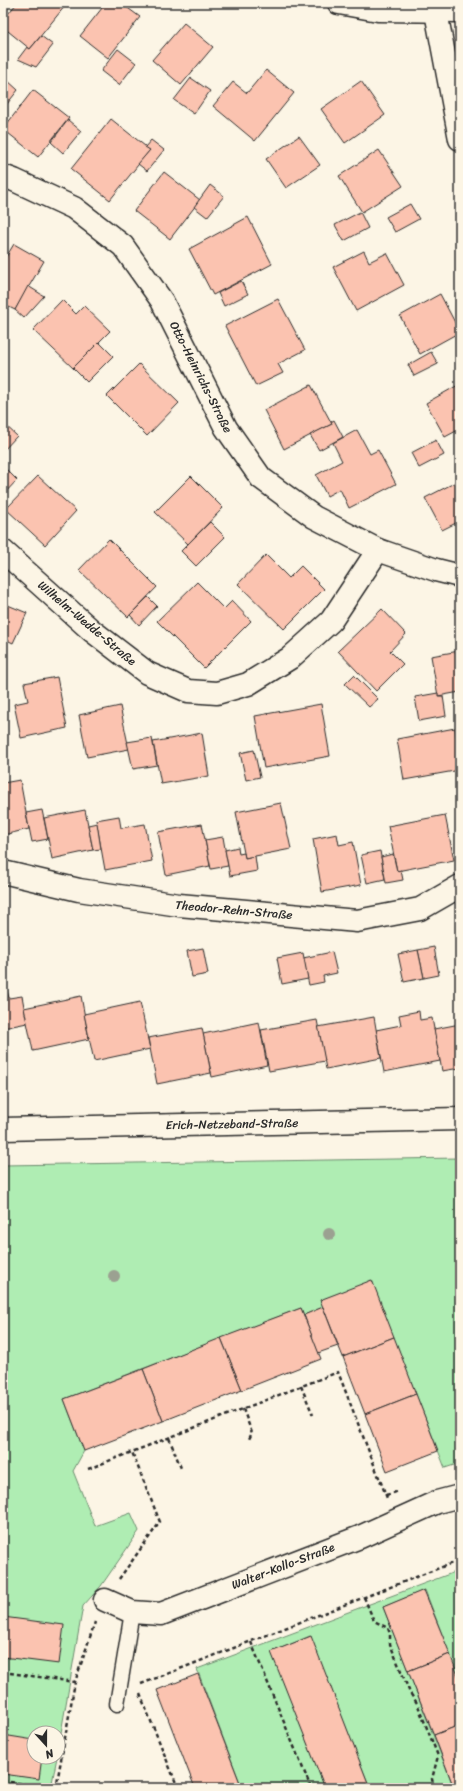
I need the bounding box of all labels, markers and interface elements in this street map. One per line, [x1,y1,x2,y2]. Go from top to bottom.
street label: Otto-Heinrichs-Straße [163,317,239,437]
street label: Wilhelm-Wedde-Straße [32,575,142,671]
street label: Theodor-Rehn-Straße [174,894,294,926]
street label: Erich-Netzeband-Straße [166,1112,298,1136]
street label: Walter-Kollo-Straße [228,1536,338,1596]
north arrow [26,1725,66,1765]
text: N [42,1743,57,1764]

